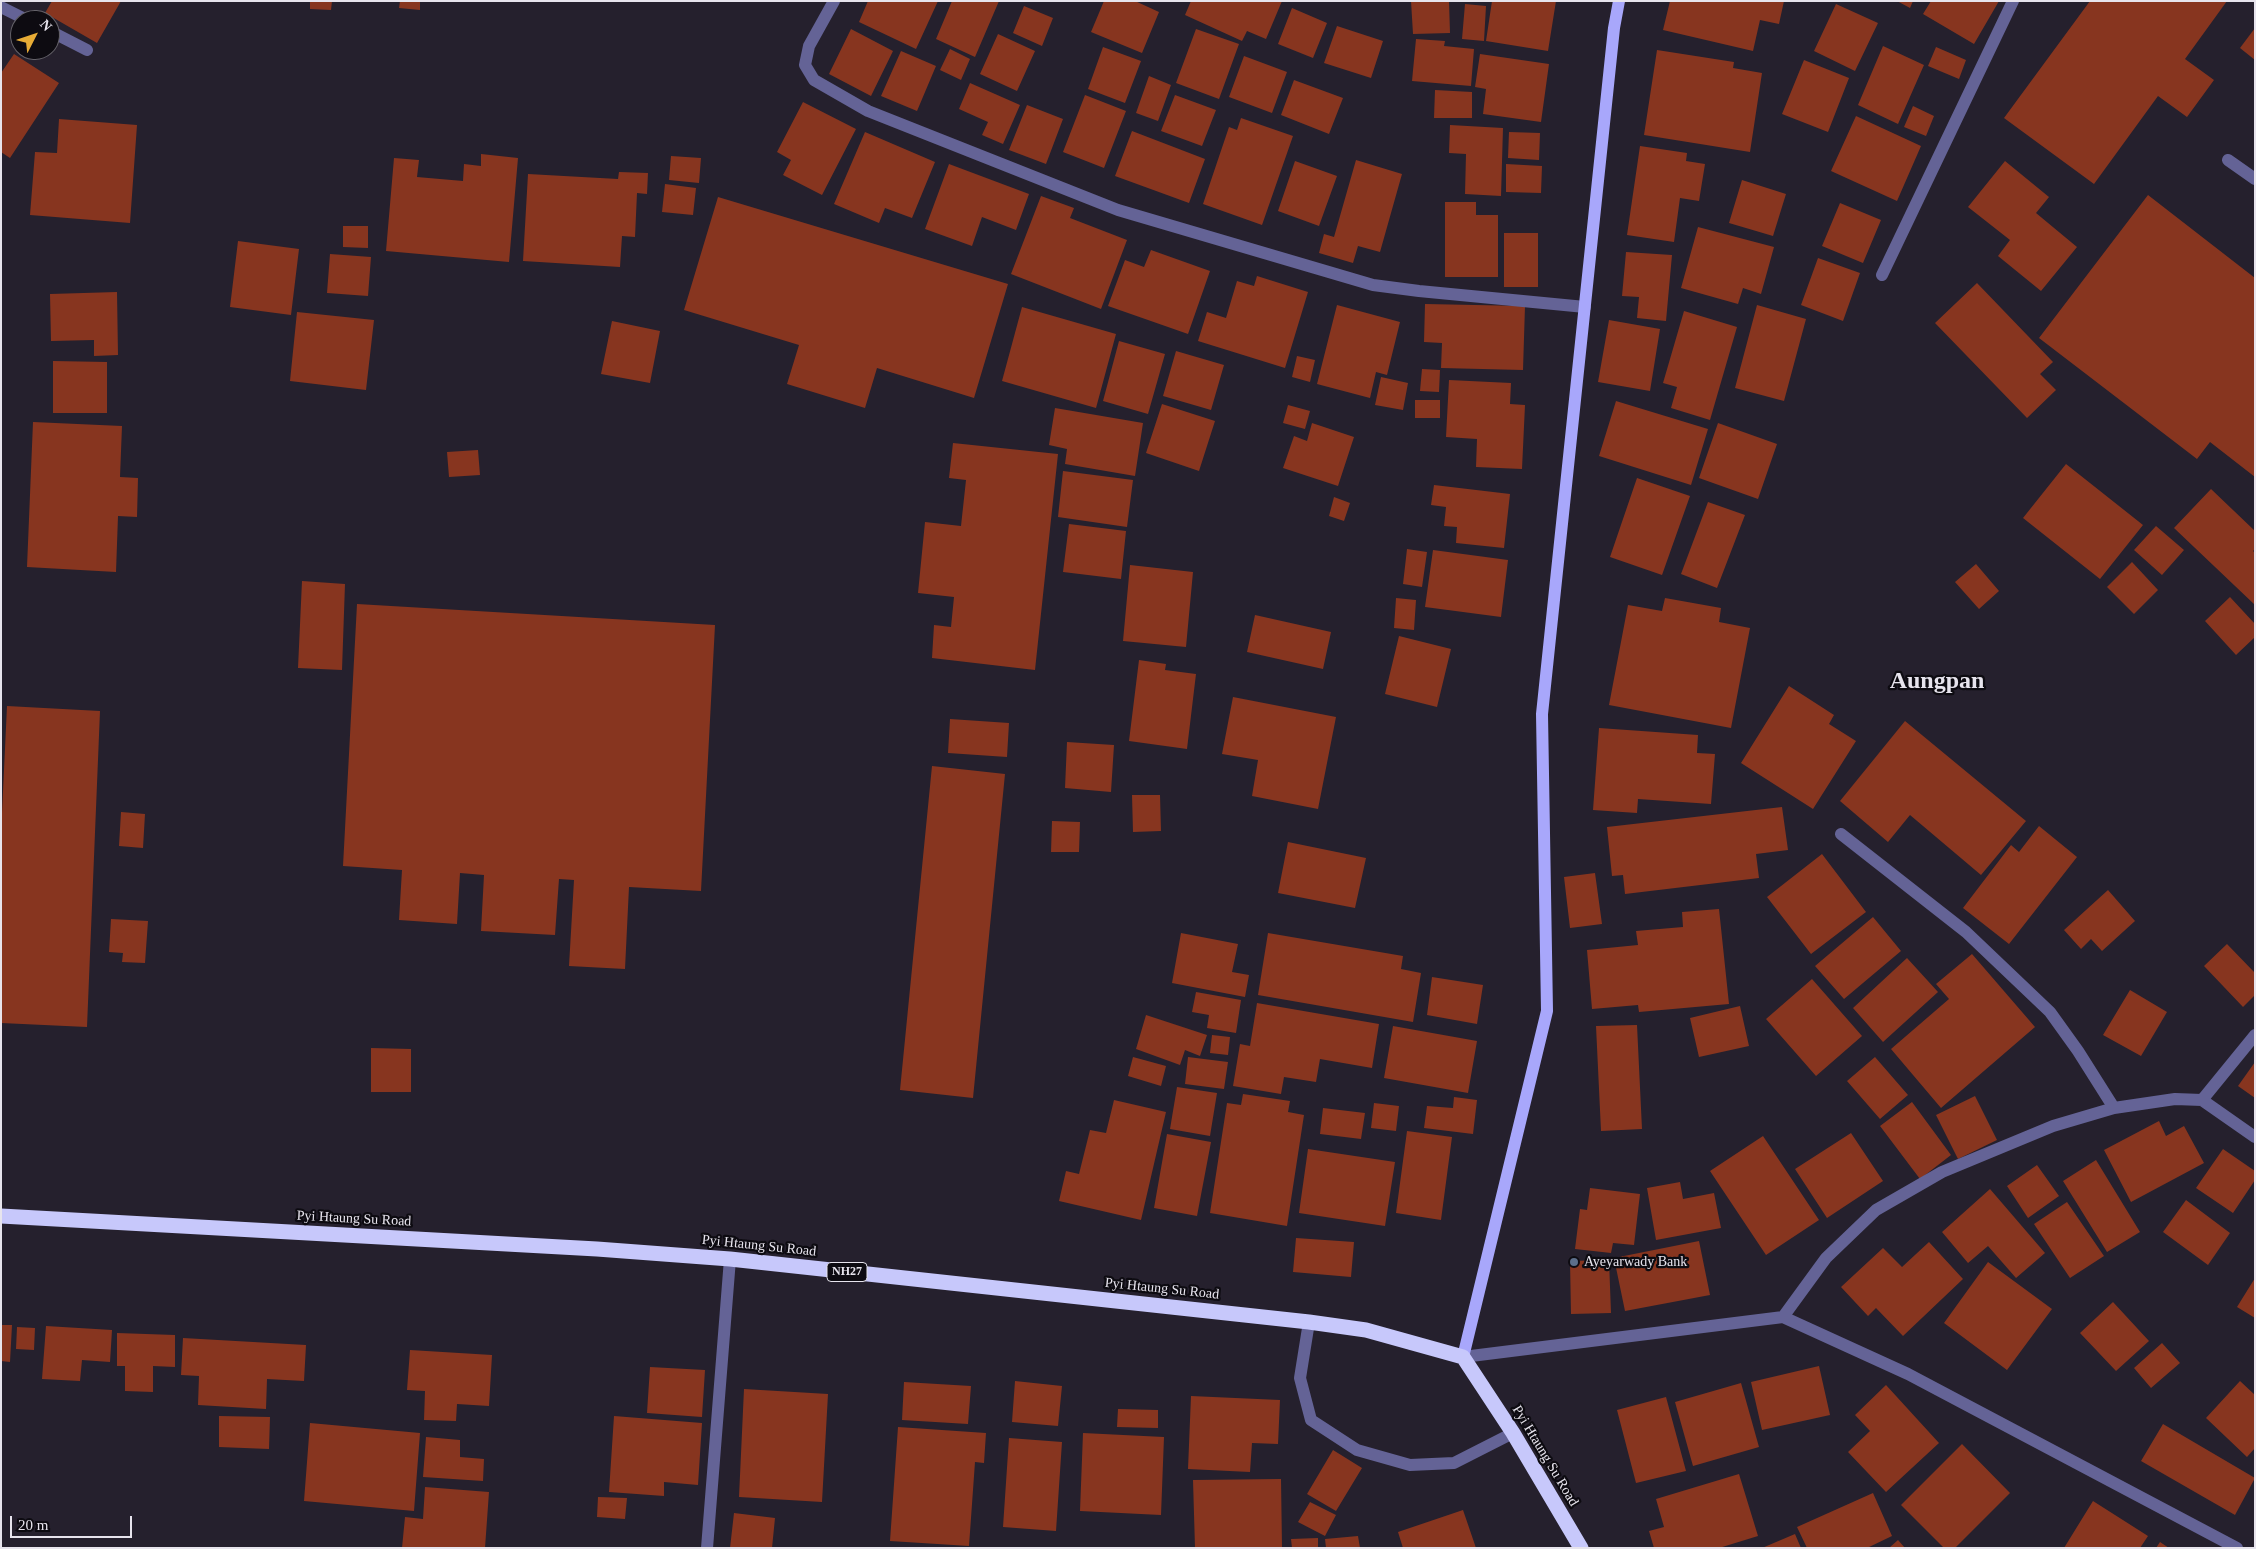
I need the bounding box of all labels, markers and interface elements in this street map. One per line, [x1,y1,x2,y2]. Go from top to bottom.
north arrow [10,10,60,60]
text: N [37,17,55,34]
district label: Aungpan [1890,668,1984,696]
street label: Pyi Htaung Su Road [296,1208,412,1230]
street label: Pyi Htaung Su Road [701,1232,817,1260]
place label: Ayeyarwady Bank [1584,1254,1687,1270]
marker: Ayeyarwady Bank [1568,1256,1580,1268]
road number: NH27 [827,1262,867,1282]
street label: Pyi Htaung Su Road [1104,1275,1220,1303]
street label: Pyi Htaung Su Road [1508,1403,1582,1509]
scale bar [12,1506,135,1538]
text: 20 m [18,1517,48,1533]

